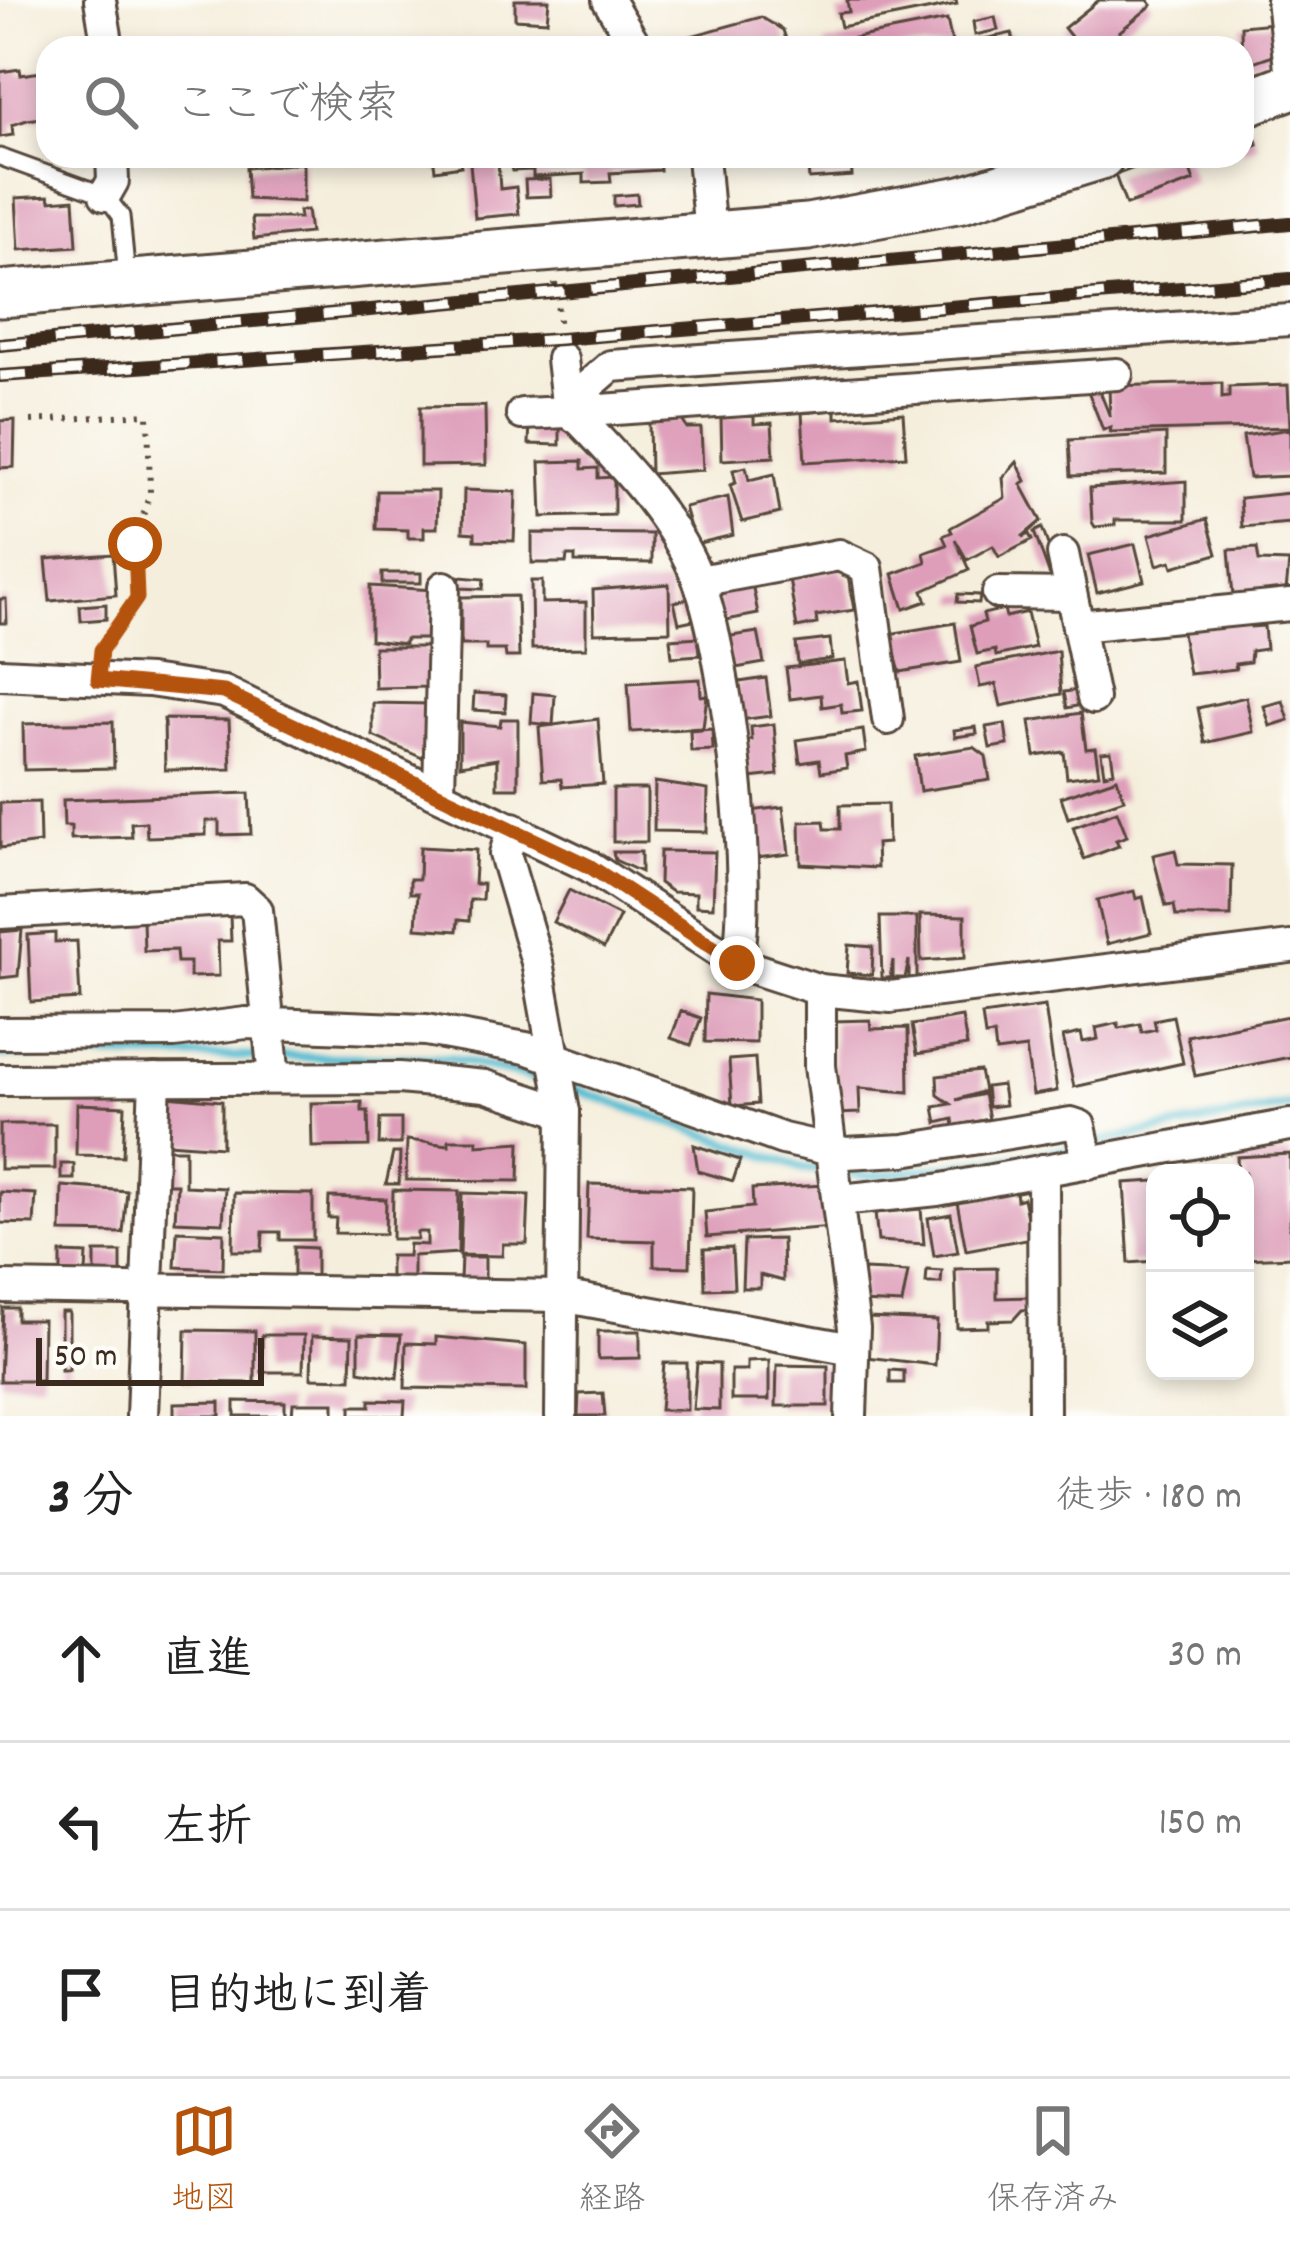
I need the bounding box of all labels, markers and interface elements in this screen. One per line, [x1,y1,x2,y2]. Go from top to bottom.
search box [36,36,1254,168]
icon: search [78,69,144,135]
text: ここで検索 [174,76,399,140]
route start [108,517,162,571]
route end [710,936,764,990]
map controls [1146,1164,1254,1380]
button: locate [1146,1164,1254,1272]
button: layers [1146,1272,1254,1380]
scale bar [36,1332,264,1385]
text: 50 m [54,1335,118,1382]
text: 3 分 [48,1465,133,1537]
text: 徒歩 · 180 m [1056,1472,1242,1527]
icon: ahead [48,1625,114,1691]
text: 30 m [1168,1630,1242,1685]
text: 直進 [162,1631,252,1695]
icon: left [48,1793,114,1859]
text: 150 m [1158,1798,1242,1853]
text: 左折 [162,1799,252,1863]
icon: arrive [48,1961,114,2027]
text: 目的地に到着 [162,1967,432,2031]
tab: 地図 [171,2098,237,2225]
tab: 経路 [579,2098,645,2225]
tab: 保存済み [987,2098,1119,2225]

